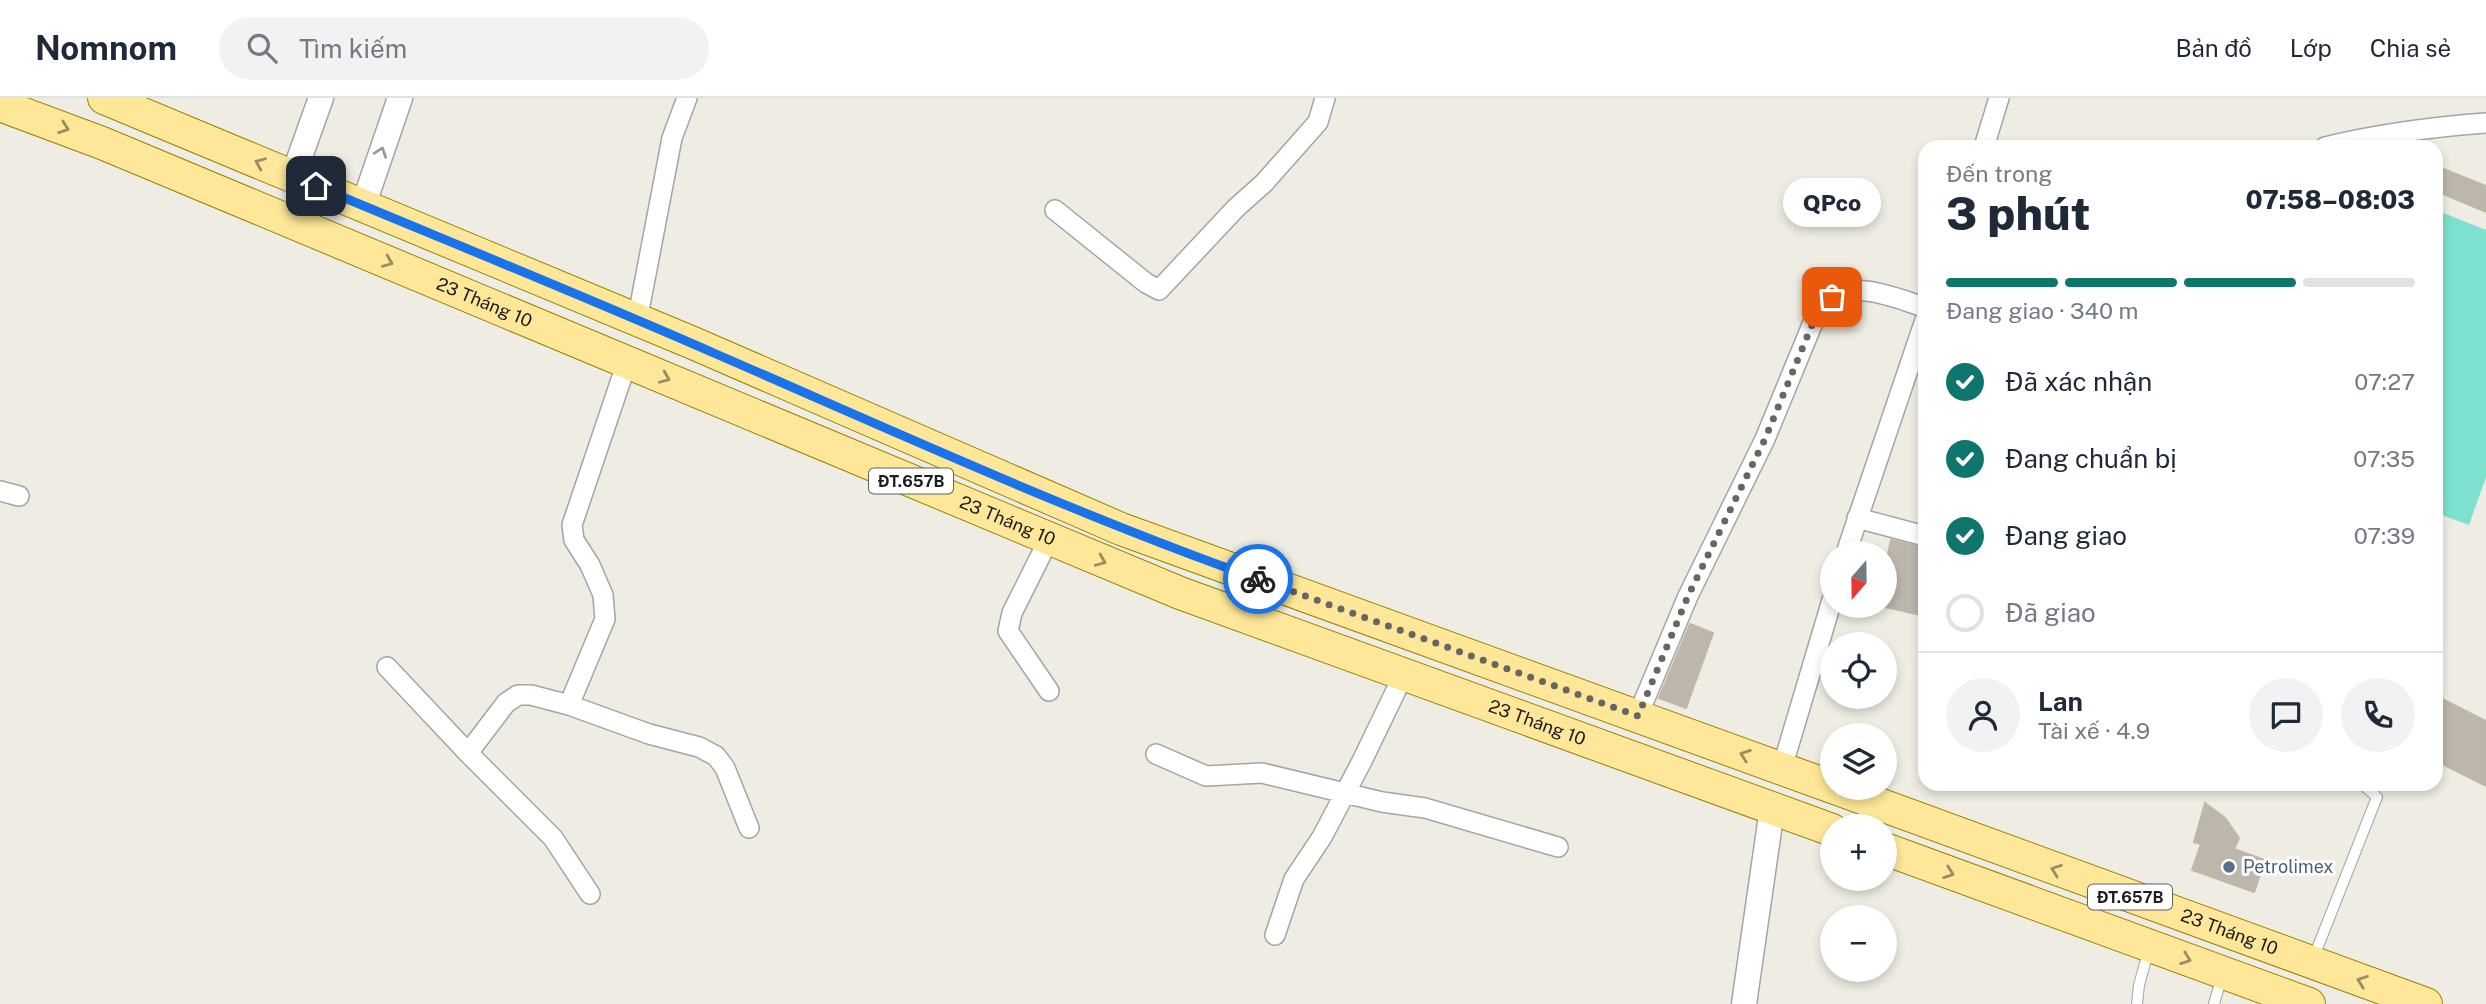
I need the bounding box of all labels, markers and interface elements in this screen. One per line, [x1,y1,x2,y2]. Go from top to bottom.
search box [219,17,709,80]
text: Nomnom [35,29,177,67]
icon: search [243,29,281,67]
text: Tìm kiếm [299,33,407,64]
text: Bản đồ [2175,34,2252,62]
text: Lớp [2290,34,2332,62]
text: Chia sẻ [2370,34,2451,62]
one-way arrow [57,120,69,134]
one-way arrow [373,146,387,158]
pin [286,156,346,216]
one-way arrow [255,157,267,171]
text: Đến trong [1946,160,2053,187]
icon: home [297,167,335,205]
callout: QPco [1783,178,1881,227]
text: 07:58–08:03 [2245,184,2415,215]
text: 3 phút [1946,186,2091,240]
text: QPco [1803,189,1861,216]
one-way arrow [380,254,393,268]
pin [1802,267,1862,327]
street label: 23 Tháng 10 [433,273,535,331]
icon: bag [1813,278,1851,316]
text: Đang giao · 340 m [1946,297,2139,324]
icon: check [1946,363,1984,401]
text: Đã xác nhận [2005,366,2152,397]
text: 07:27 [2354,368,2415,395]
one-way arrow [658,370,670,384]
icon: check [1946,440,1984,478]
text: Đang chuẩn bị [2005,443,2177,474]
text: 07:35 [2353,445,2415,472]
road number: ĐT.657B [869,468,953,494]
street label: 23 Tháng 10 [957,491,1059,550]
icon: check [1946,517,1984,555]
text: Đang giao [2005,520,2127,551]
text: 07:39 [2354,522,2415,549]
north arrow [1820,541,1897,618]
map controls [1820,541,1897,982]
courier [1223,544,1293,614]
one-way arrow [1094,553,1106,567]
icon: bike [1239,560,1277,598]
text: Đã giao [2005,597,2096,628]
button: locate [1820,632,1897,709]
button: person [1946,678,2020,752]
button: chat [2249,678,2323,752]
button: phone [2341,678,2415,752]
text: Lan [2038,686,2083,717]
street label: 23 Tháng 10 [1486,695,1589,750]
text: Tài xế · 4.9 [2038,717,2150,744]
button: layers [1820,723,1897,800]
one-way arrow [1740,749,1752,763]
button: + [1820,814,1897,891]
place label: Petrolimex [2243,856,2333,877]
marker: Petrolimex [2221,859,2237,875]
one-way arrow [1942,864,1954,878]
one-way arrow [2051,864,2063,878]
road number: ĐT.657B [2088,884,2172,910]
street label: 23 Tháng 10 [2178,904,2281,959]
button: − [1820,905,1897,982]
one-way arrow [2179,950,2191,964]
one-way arrow [2356,975,2368,989]

